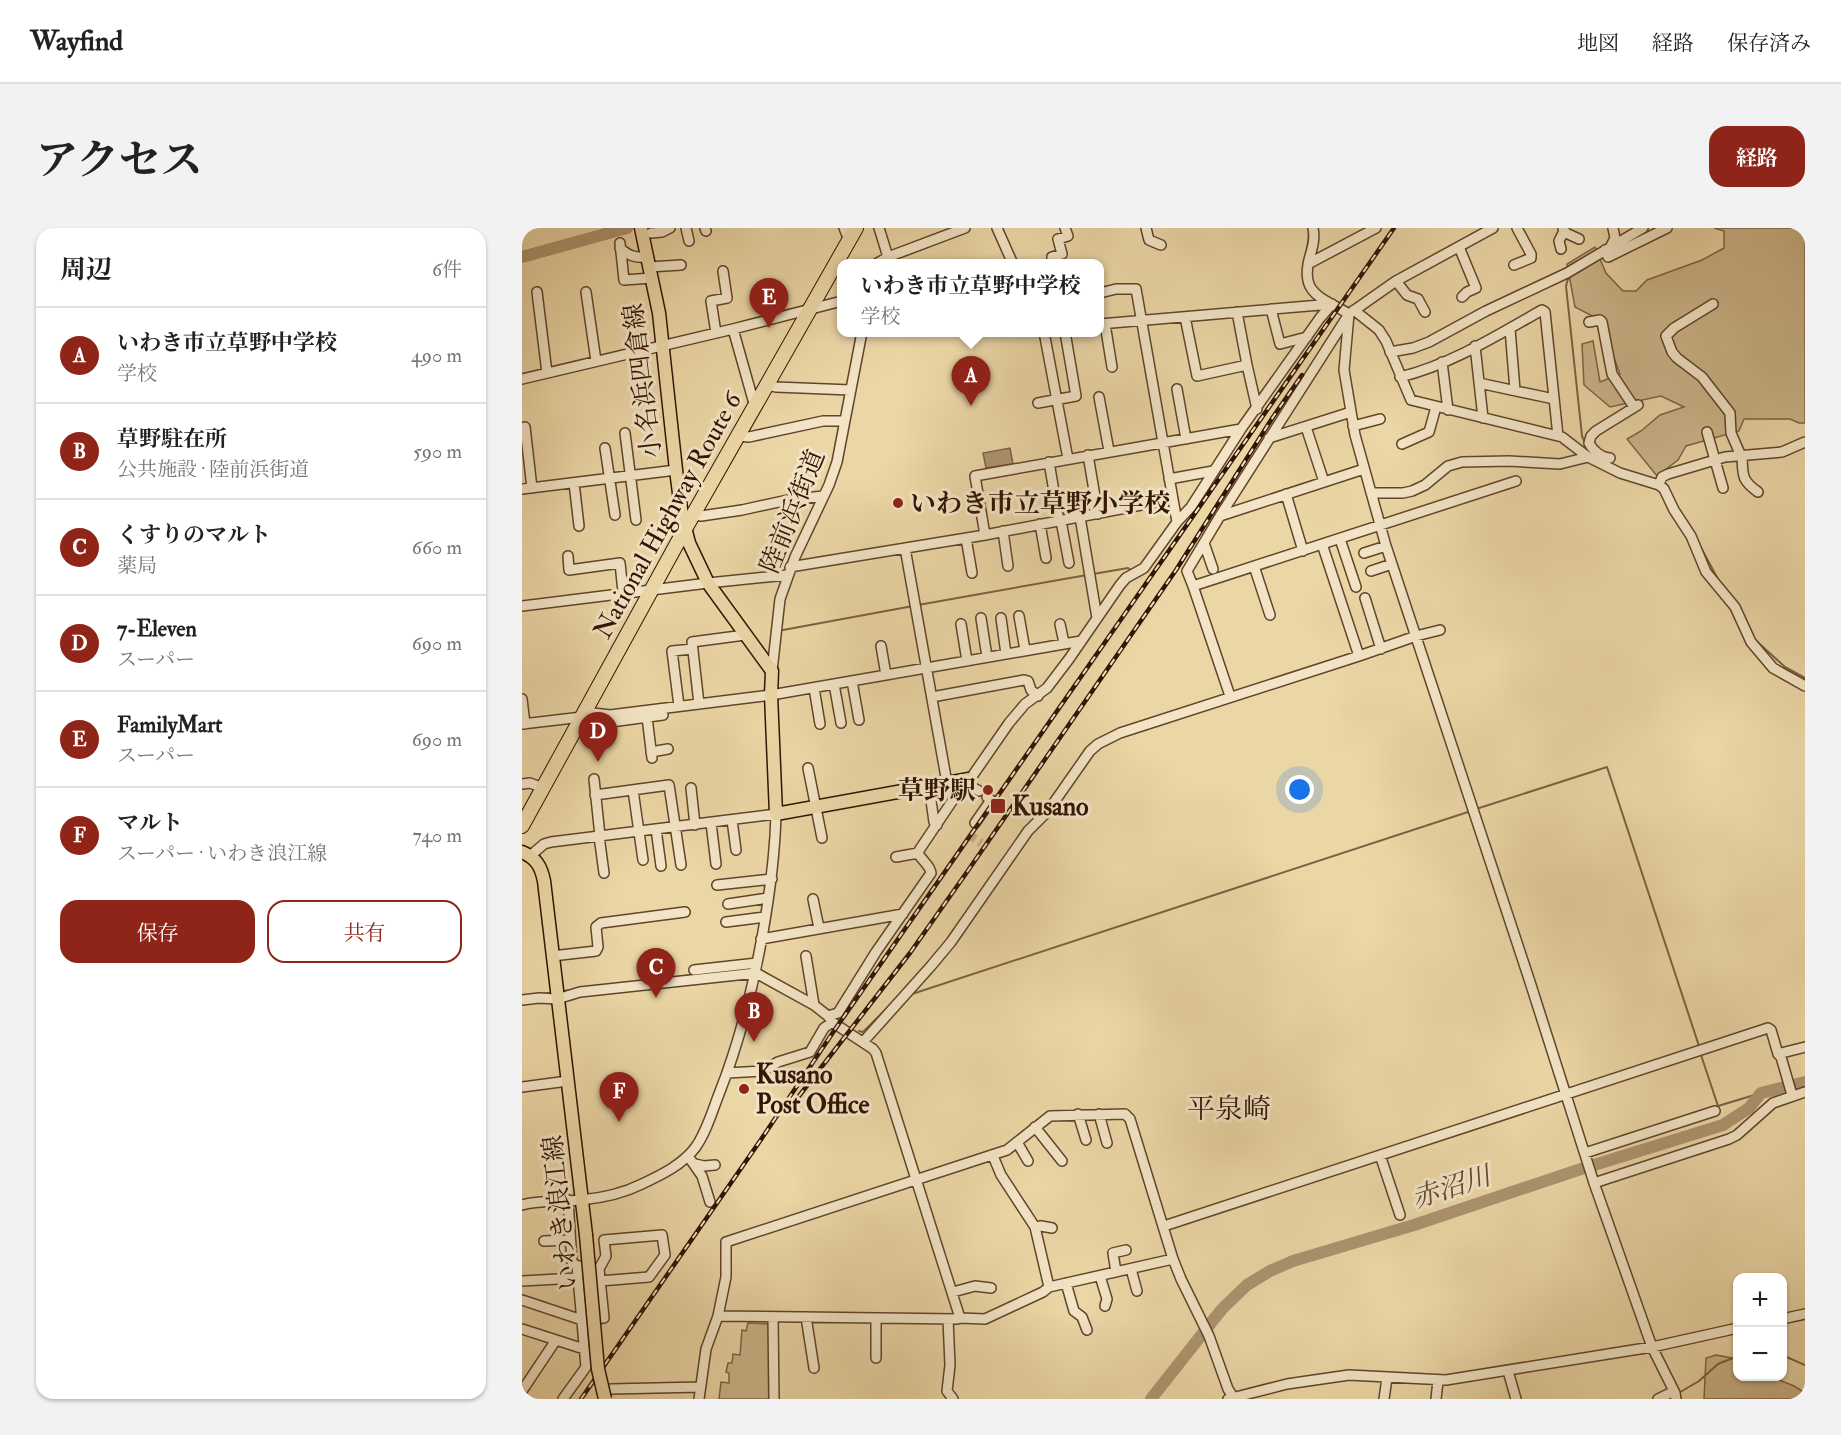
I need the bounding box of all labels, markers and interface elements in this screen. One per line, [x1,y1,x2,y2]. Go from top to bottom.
text: Wayfind [30,24,123,59]
text: 地図 [1577,30,1619,57]
text: 経路 [1652,30,1694,57]
text: 保存済み [1727,30,1811,57]
button: 経路 [1709,126,1805,187]
text: アクセス [36,135,203,187]
text: 周辺 [60,254,112,286]
text: 6件 [432,257,462,282]
popup [837,259,1104,337]
text: いわき市立草野中学校 [860,272,1081,300]
pin: E [750,279,788,328]
street label: 小名浜四倉線 [618,302,668,460]
text: 学校 [860,304,900,329]
text: いわき市立草野中学校 [117,329,337,357]
text: A [73,343,86,368]
text: 490 m [411,343,462,368]
pin: A [952,356,990,406]
text: 学校 [117,361,157,386]
street label: National Highway Route 6 [587,385,750,644]
text: 草野駐在所 [117,425,227,453]
text: B [73,439,86,464]
text: 590 m [413,439,462,464]
street label: 陸前浜街道 [754,445,832,578]
text: 公共施設 · 陸前浜街道 [117,457,309,482]
place label: いわき市立草野小学校 [910,488,1170,520]
marker: いわき市立草野小学校 [891,496,905,510]
text: くすりのマルト [117,521,271,549]
text: C [72,535,87,560]
text: 660 m [412,535,462,560]
text: 薬局 [117,553,157,578]
text: 7-Eleven [117,615,197,643]
text: D [71,631,88,656]
text: 690 m [412,631,462,656]
text: スーパー [117,647,195,672]
text: FamilyMart [117,711,222,739]
pin: D [578,712,618,762]
text: E [72,727,87,752]
text: 690 m [412,727,462,752]
text: スーパー [117,743,195,768]
place label: 草野駅 [898,775,976,807]
your location [1285,775,1314,804]
marker: 草野駅 [981,783,995,797]
place label: Kusano [1012,791,1089,823]
marker: Kusano [989,797,1007,815]
text: マルト [117,809,183,837]
text: F [73,823,86,848]
text: 740 m [413,823,462,848]
text: スーパー · いわき浪江線 [117,841,327,866]
button: 保存 [60,900,255,963]
button: 共有 [267,900,462,963]
pin: C [636,948,676,998]
pin: B [734,992,774,1042]
place label: Kusano Post Office [756,1059,869,1121]
pin: F [600,1072,638,1122]
marker: Kusano Post Office [737,1082,751,1096]
district label: 平泉崎 [1187,1092,1271,1127]
street label: いわき浪江線 [537,1134,585,1292]
water label: 赤沼川 [1408,1158,1498,1216]
map controls [1733,1273,1787,1381]
button: + [1733,1273,1787,1327]
button: − [1733,1327,1787,1381]

